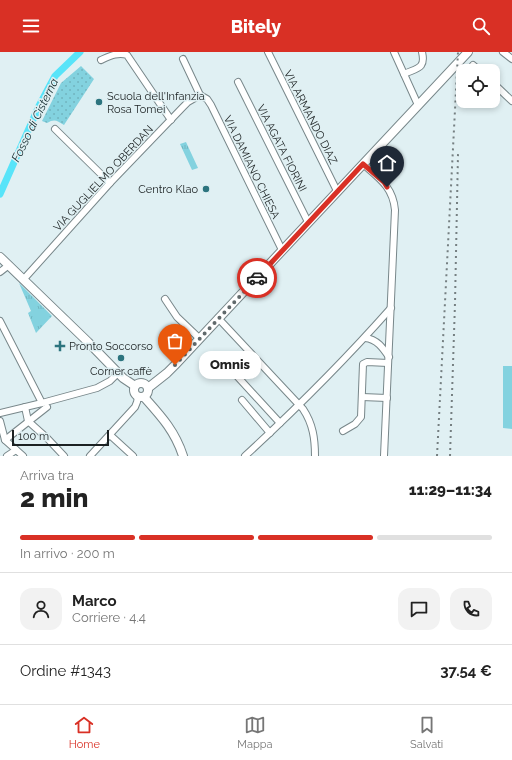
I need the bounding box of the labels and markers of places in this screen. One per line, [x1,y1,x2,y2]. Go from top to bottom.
place label: Scuola dell'Infanzia Rosa Tomei [107,90,205,116]
marker: Scuola dell'Infanzia Rosa Tomei [94,97,104,107]
pin [370,146,404,187]
place label: Centro Klao [138,183,198,196]
marker: Centro Klao [201,184,211,194]
pin [158,324,192,365]
marker: Pronto Soccorso [54,340,66,352]
place label: Pronto Soccorso [69,340,153,353]
callout: Omnis [199,351,261,379]
marker: Corner caffè [116,353,126,363]
place label: Corner caffè [90,365,152,378]

